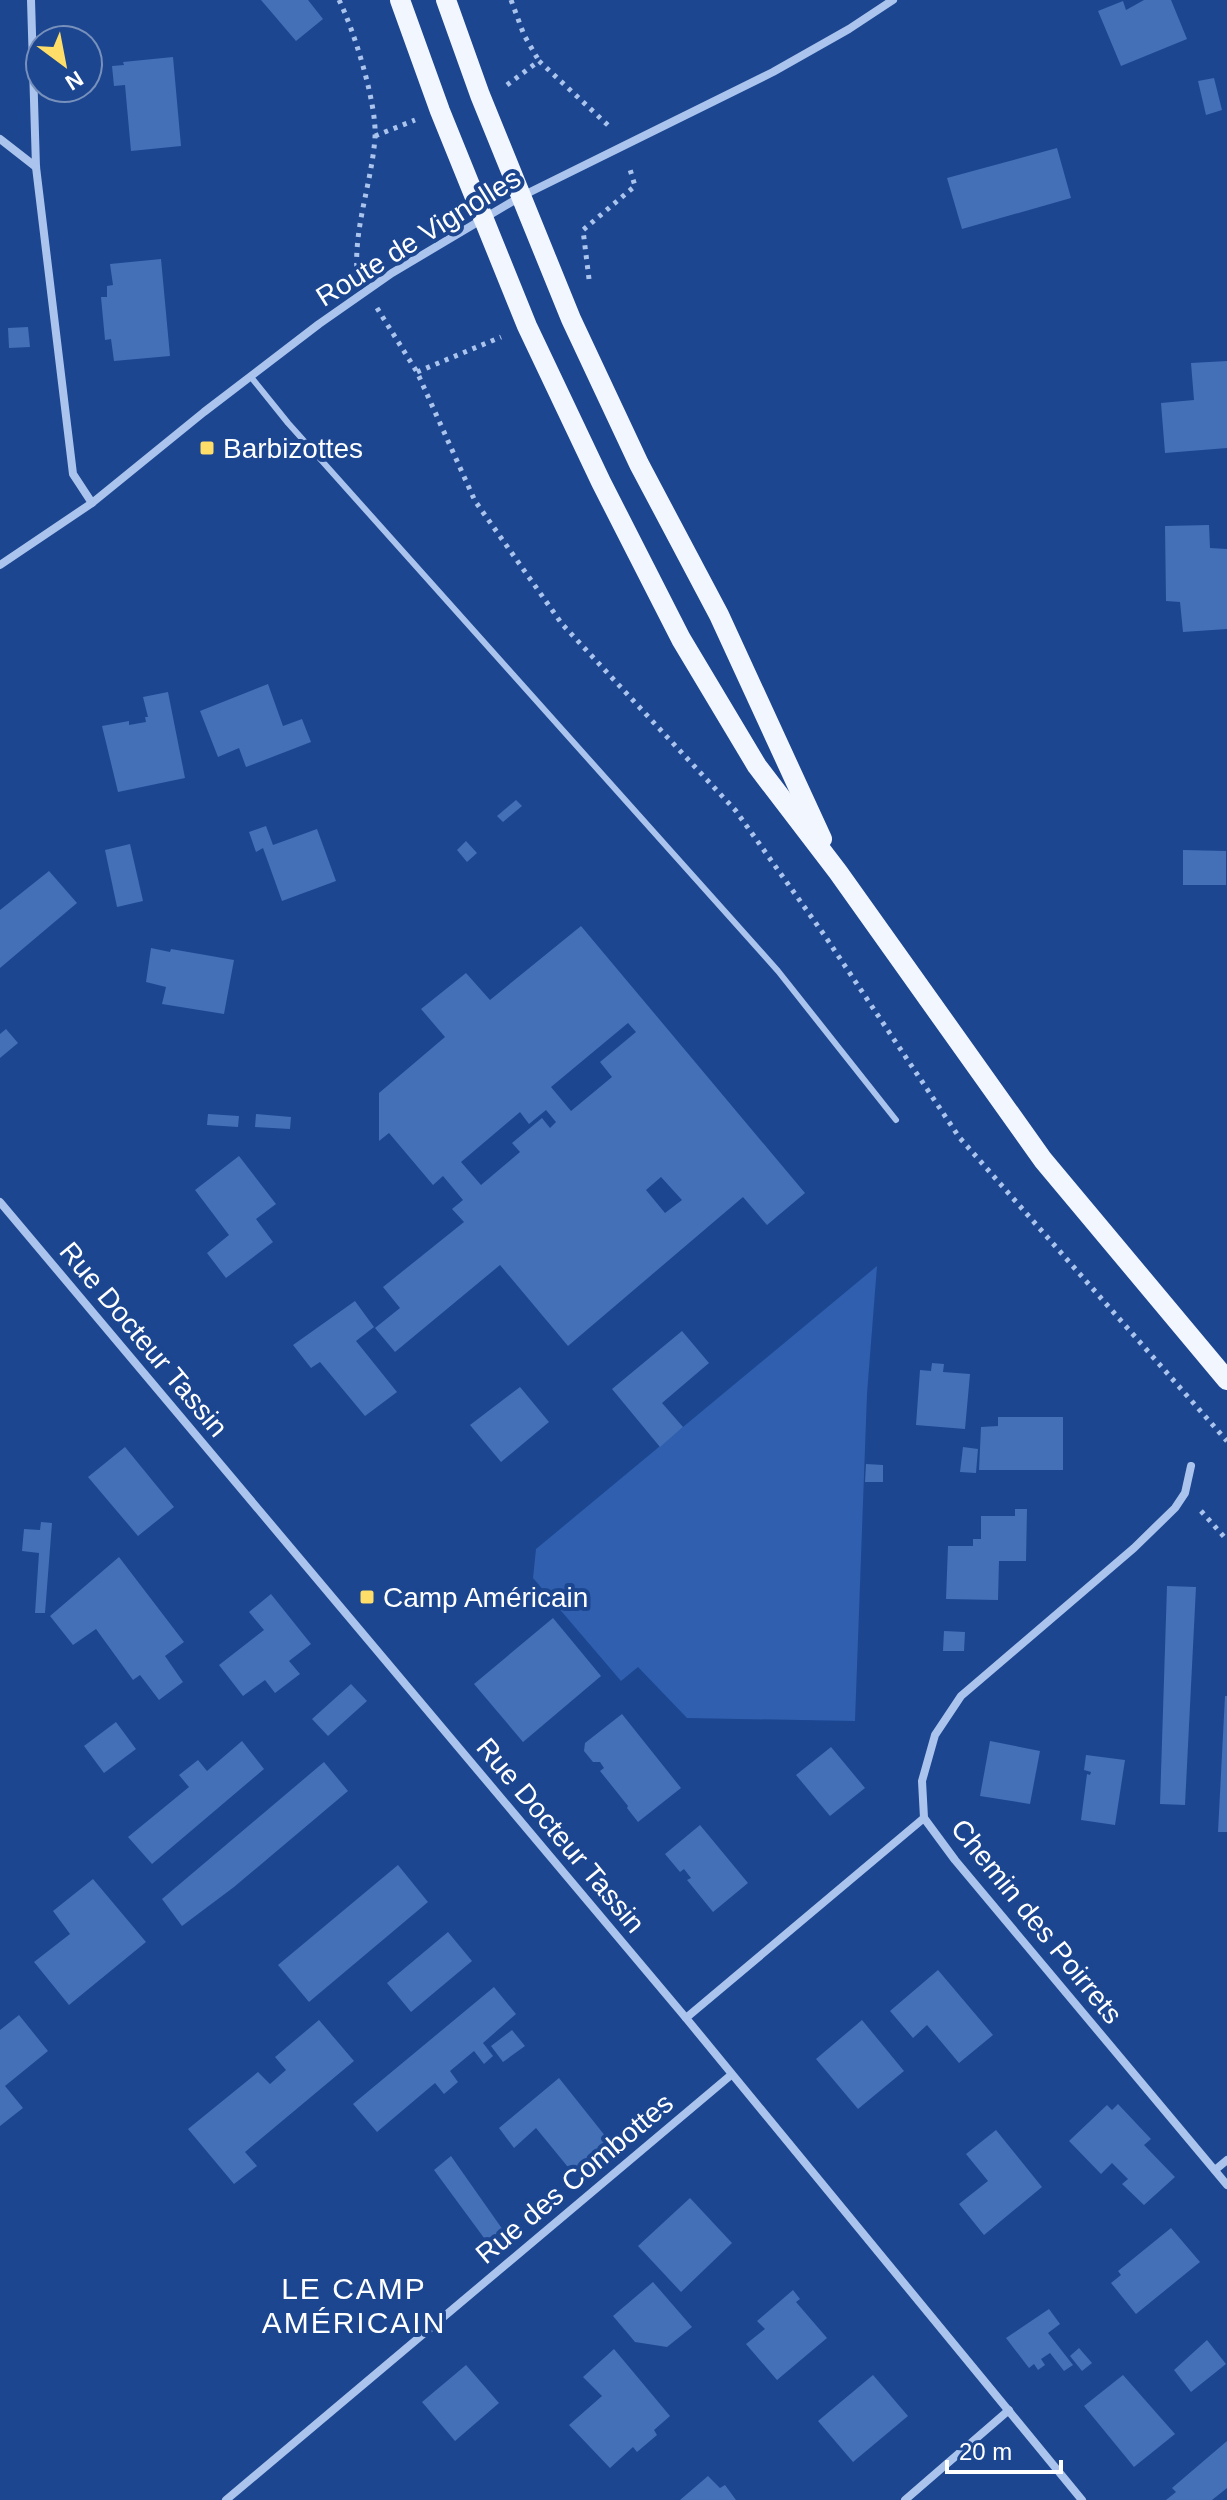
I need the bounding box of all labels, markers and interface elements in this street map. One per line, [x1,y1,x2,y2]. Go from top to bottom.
north arrow [24,24,104,104]
text: N [61,66,88,95]
street label: Route de Vignolles [311,162,526,313]
place label: Barbizottes [223,433,363,464]
marker: Barbizottes [198,439,216,457]
street label: Rue Docteur Tassin [53,1236,234,1443]
place label: Camp Américain [383,1582,588,1613]
marker: Camp Américain [358,1588,376,1606]
street label: Rue Docteur Tassin [470,1732,651,1939]
street label: Chemin des Poirrets [945,1813,1128,2030]
street label: Rue des Combottes [470,2087,679,2270]
district label: LE CAMP AMÉRICAIN [262,2272,446,2339]
scale bar [947,2424,1061,2474]
text: 20 m [959,2438,1012,2465]

